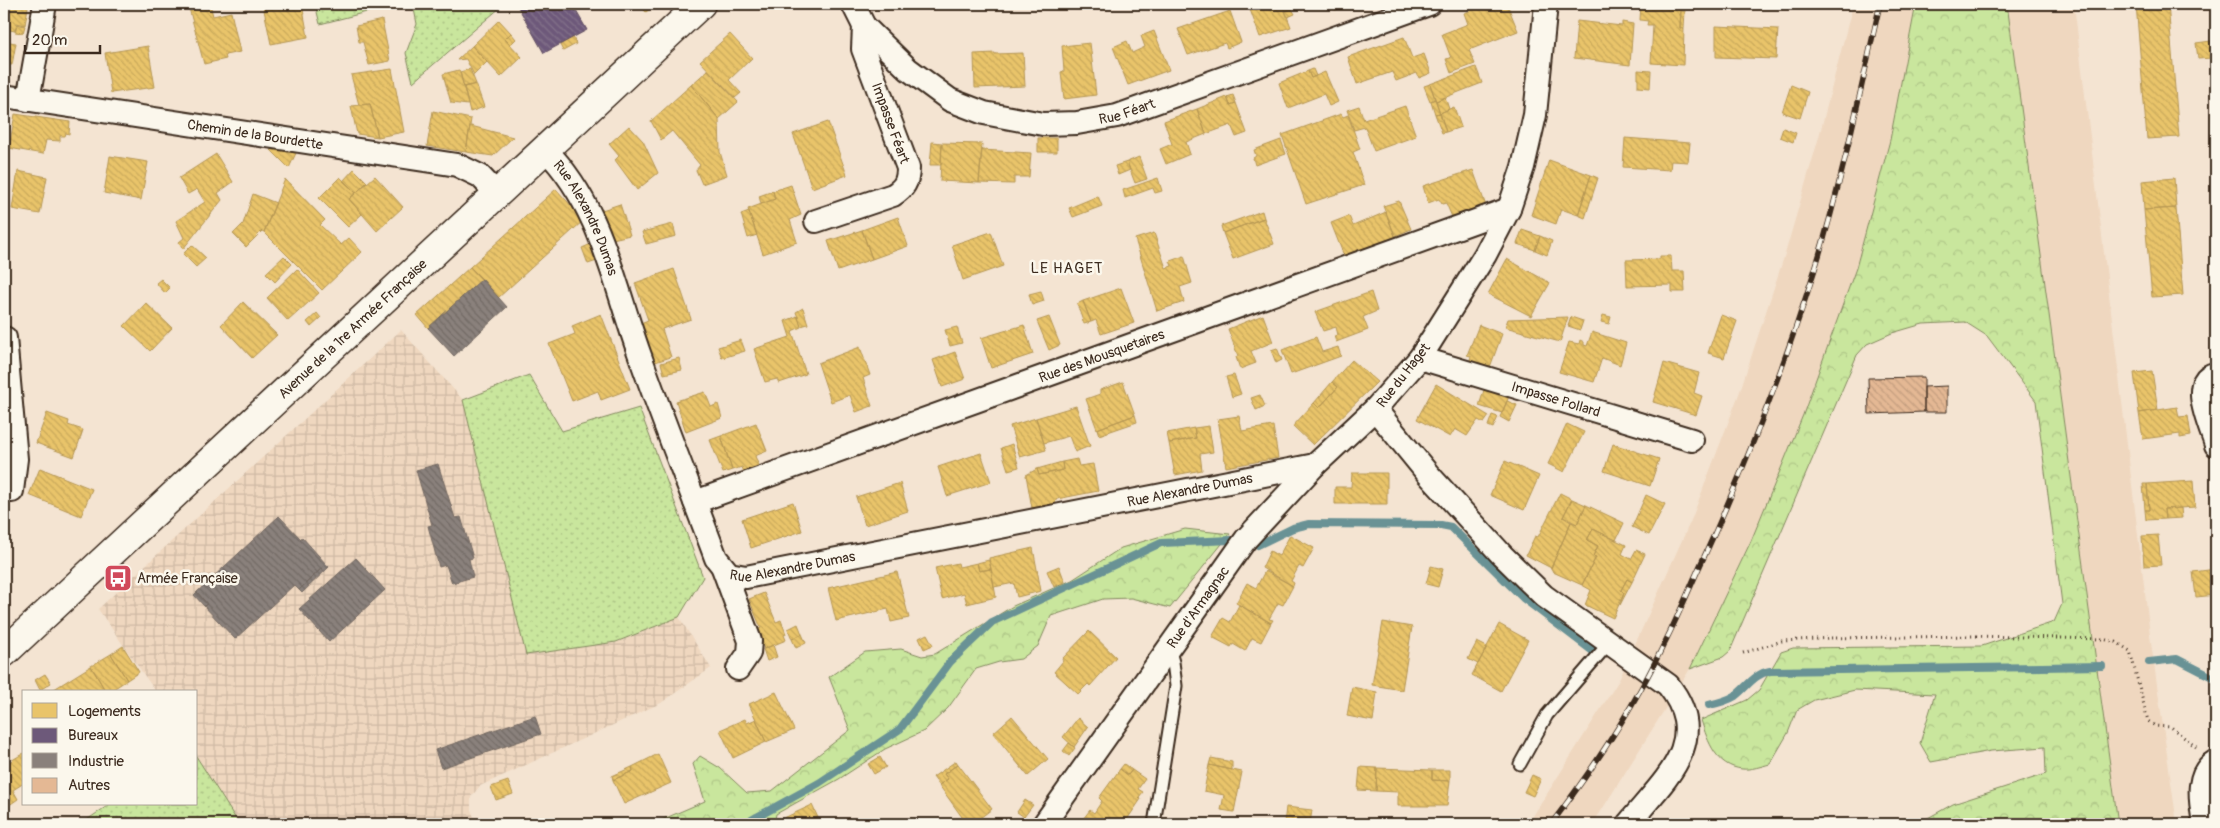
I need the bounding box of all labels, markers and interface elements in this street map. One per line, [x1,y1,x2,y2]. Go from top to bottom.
scale bar [25,22,100,54]
text: 20 m [32,31,67,50]
street label: Impasse Féart [868,80,913,166]
street label: Rue Féart [1097,95,1158,128]
street label: Chemin de la Bourdette [186,116,324,153]
street label: Rue Alexandre Dumas [550,157,622,278]
street label: Avenue de la 1re Armée Française [275,256,431,402]
district label: LE HAGET [1031,259,1103,278]
street label: Rue des Mousquetaires [1036,326,1167,387]
street label: Rue du Haget [1373,339,1434,411]
street label: Impasse Pollard [1509,378,1602,421]
street label: Rue Alexandre Dumas [1126,469,1255,511]
street label: Rue Alexandre Dumas [728,548,857,586]
bus stop icon: Armée Française [103,563,133,593]
street label: Rue d'Armagnac [1163,563,1233,652]
place label: Armée Française [137,570,238,587]
legend [22,690,198,806]
text: Logements [68,702,141,721]
text: Bureaux [68,726,118,745]
text: Industrie [68,752,124,771]
text: Autres [68,776,110,795]

